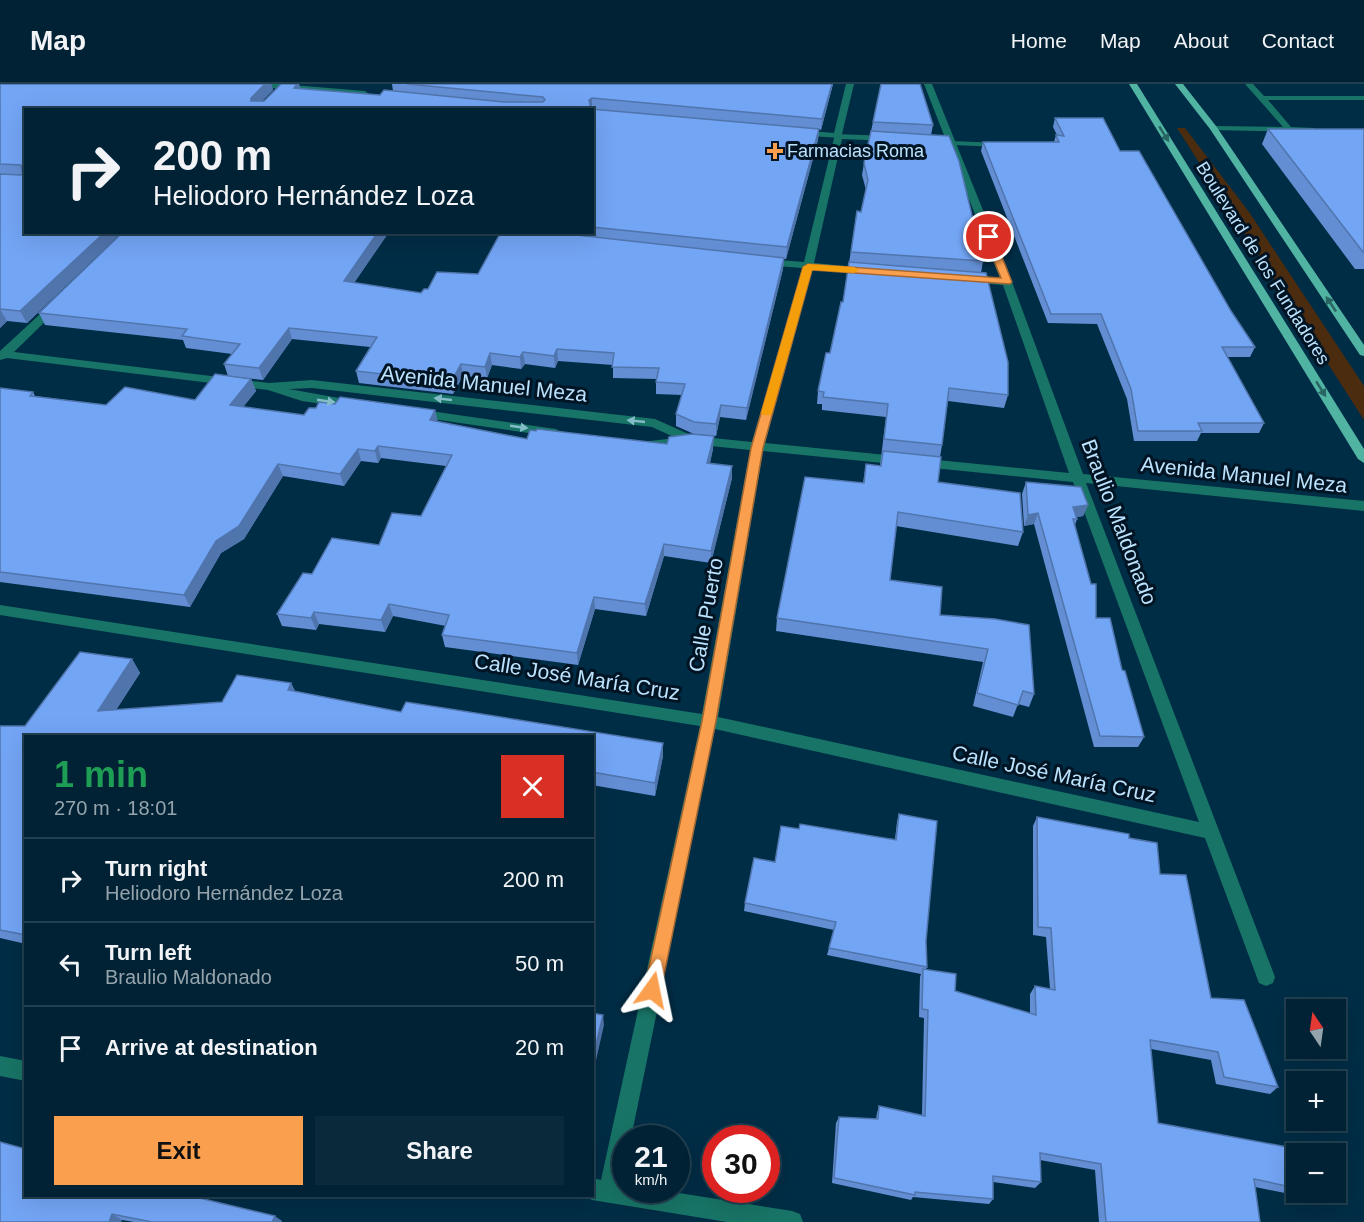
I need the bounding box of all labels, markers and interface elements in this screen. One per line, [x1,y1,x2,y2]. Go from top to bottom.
text: Map [30,25,86,56]
text: Home [1011,29,1067,52]
text: Map [1100,29,1141,52]
text: About [1174,29,1229,52]
text: Contact [1262,29,1334,52]
one-way arrow [1158,126,1169,142]
icon: right [54,132,132,210]
text: 200 m [153,132,272,179]
place label: Farmacias Roma [787,141,925,161]
marker: Farmacias Roma [768,144,782,158]
street label: Boulevard de los Fundadores [1192,158,1334,368]
text: Heliodoro Hernández Loza [153,181,474,211]
pin [963,211,1014,262]
icon: arrive [972,220,1005,253]
one-way arrow [1326,296,1337,312]
street label: Avenida Manuel Meza [380,361,589,406]
one-way arrow [1316,381,1327,397]
one-way arrow [433,394,452,404]
one-way arrow [316,396,335,405]
one-way arrow [627,416,646,426]
one-way arrow [510,423,529,432]
street label: Braulio Maldonado [1077,436,1162,608]
street label: Avenida Manuel Meza [1140,452,1349,497]
street label: Calle Puerto [684,556,727,674]
street label: Calle José María Cruz [473,649,681,704]
street label: Calle José María Cruz [950,741,1158,806]
text: 1 min [54,754,148,795]
button: close [501,755,564,818]
text: 270 m · 18:01 [54,797,177,819]
text: Turn right [105,856,207,881]
icon: right [54,864,87,897]
text: 200 m [503,867,564,892]
text: Heliodoro Hernández Loza [105,882,343,904]
text: Turn left [105,940,191,965]
icon: left [54,948,87,981]
text: 50 m [515,951,564,976]
position arrow [620,958,684,1022]
text: Braulio Maldonado [105,966,272,988]
north arrow [1286,999,1346,1059]
map controls [1286,999,1346,1203]
icon: arrive [54,1032,87,1065]
text: Arrive at destination [105,1035,318,1060]
text: 20 m [515,1035,564,1060]
button: + [1286,1071,1346,1131]
button: Exit [54,1116,303,1185]
button: Share [315,1116,564,1185]
speed limit sign: 30 [702,1125,780,1203]
text: 21 [634,1140,668,1173]
button: − [1286,1143,1346,1203]
text: km/h [635,1171,667,1188]

